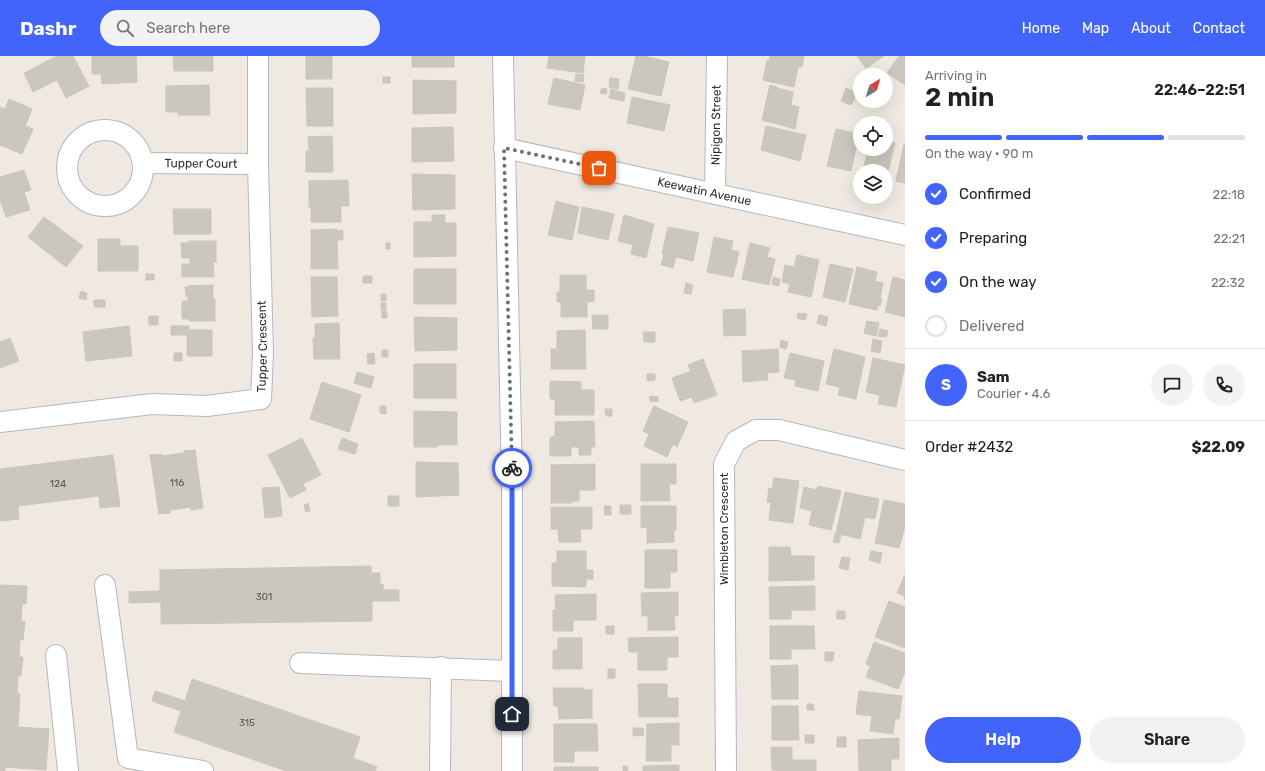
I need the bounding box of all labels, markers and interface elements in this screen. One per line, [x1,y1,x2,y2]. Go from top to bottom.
search box [100,10,380,46]
text: Dashr [20,17,76,40]
icon: search [114,17,136,39]
text: Search here [146,19,230,37]
text: Home [1022,20,1060,37]
text: Map [1082,20,1109,37]
text: About [1131,20,1171,37]
text: Contact [1193,20,1245,37]
north arrow [853,68,893,108]
map controls [853,68,893,204]
text: Arriving in [925,68,987,83]
text: 22:46–22:51 [1154,81,1245,99]
text: 2 min [925,82,994,113]
street label: Nipigon Street [708,84,724,165]
button: locate [853,116,893,156]
text: On the way · 90 m [925,146,1033,161]
pin [582,151,616,185]
street label: Tupper Court [164,156,238,171]
icon: bag [588,157,610,179]
button: layers [853,164,893,204]
street label: Keewatin Avenue [656,174,753,209]
icon: check [925,183,947,205]
text: Confirmed [959,185,1031,203]
text: 22:18 [1213,187,1245,202]
icon: check [925,227,947,249]
text: Preparing [959,229,1027,247]
text: 22:21 [1213,231,1245,246]
icon: check [925,271,947,293]
text: On the way [959,273,1037,291]
text: 22:32 [1211,275,1245,290]
street label: Tupper Crescent [254,300,270,393]
text: Delivered [959,317,1024,335]
button: chat [1151,364,1193,406]
button: phone [1203,364,1245,406]
text: Sam [977,368,1010,386]
text: S [941,376,951,394]
text: Courier · 4.6 [977,386,1050,401]
text: Order #2432 [925,438,1013,456]
text: $22.09 [1192,438,1245,456]
courier [492,448,532,488]
icon: bike [501,457,523,479]
street label: Wimbleton Crescent [717,473,731,585]
house number: 116 [170,477,184,489]
house number: 124 [50,478,66,490]
house number: 301 [256,591,272,603]
pin [495,697,529,731]
icon: home [501,703,523,725]
house number: 315 [239,717,255,729]
button: Help [925,717,1081,763]
button: Share [1089,717,1245,763]

